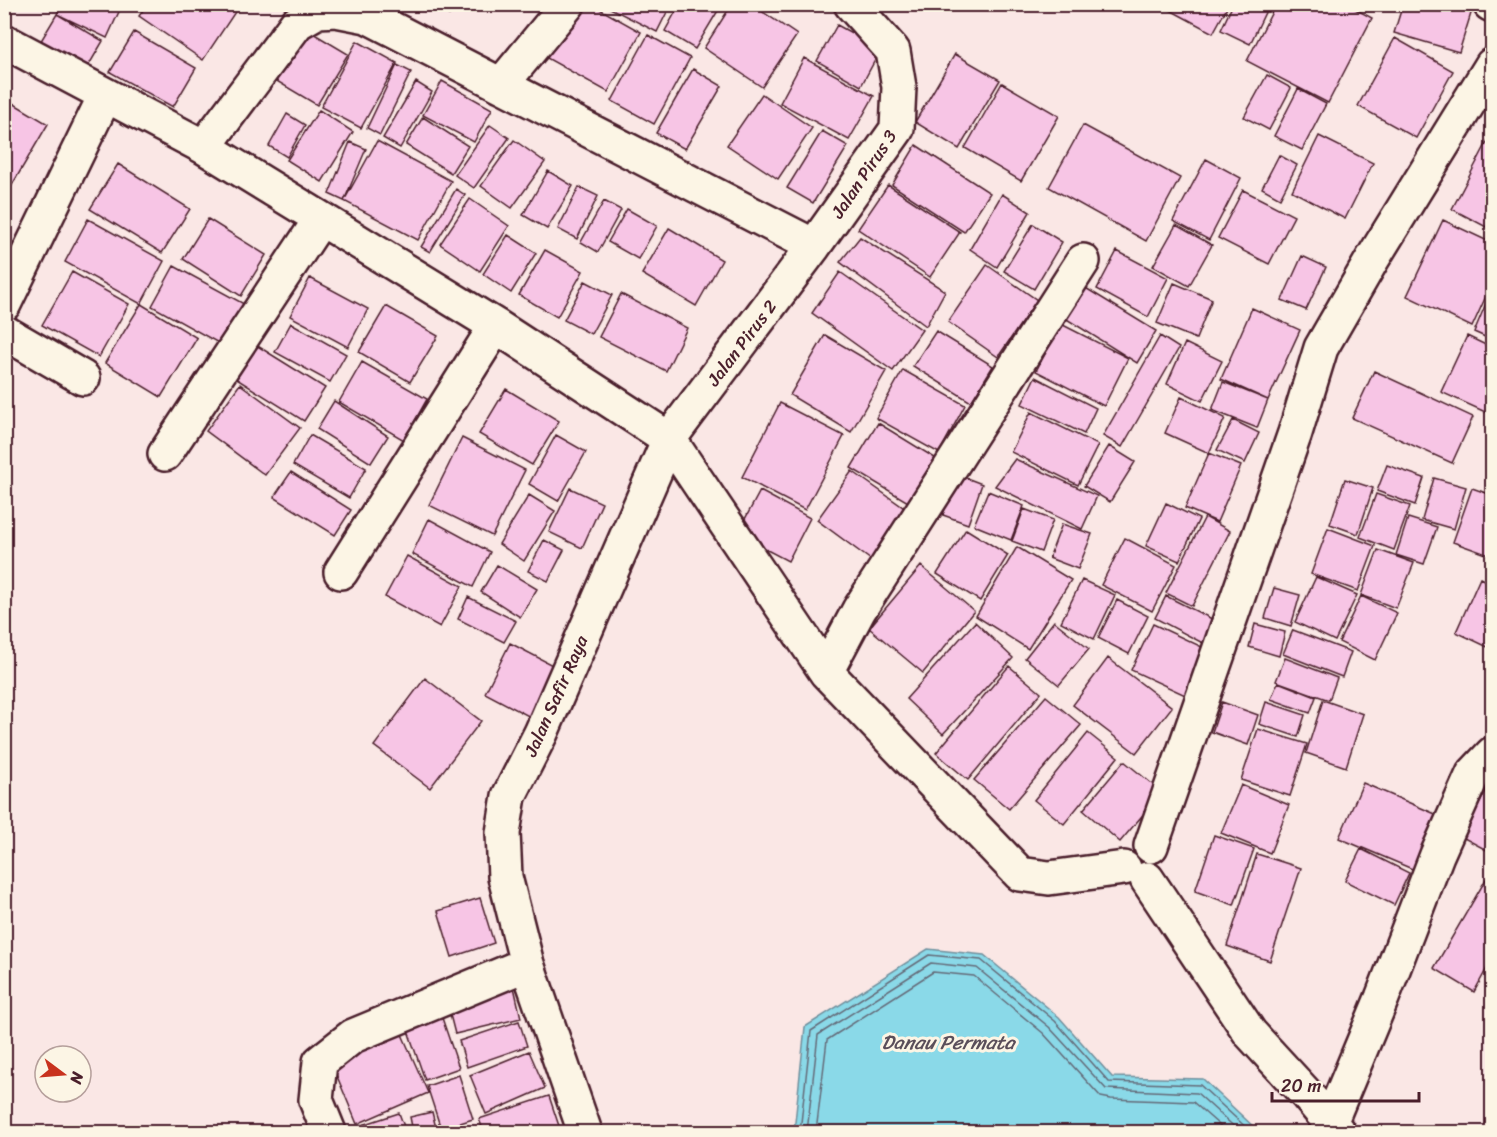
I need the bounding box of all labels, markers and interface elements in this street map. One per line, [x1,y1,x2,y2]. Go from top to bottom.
street label: Jalan Pirus 3 [822,123,906,226]
street label: Jalan Pirus 2 [698,293,785,394]
street label: Jalan Safir Raya [515,629,597,763]
water label: Danau Permata [881,1025,1017,1060]
north arrow [33,1044,93,1104]
scale bar [1272,1065,1419,1103]
text: N [61,1068,93,1088]
text: 20 m [1281,1070,1321,1102]

